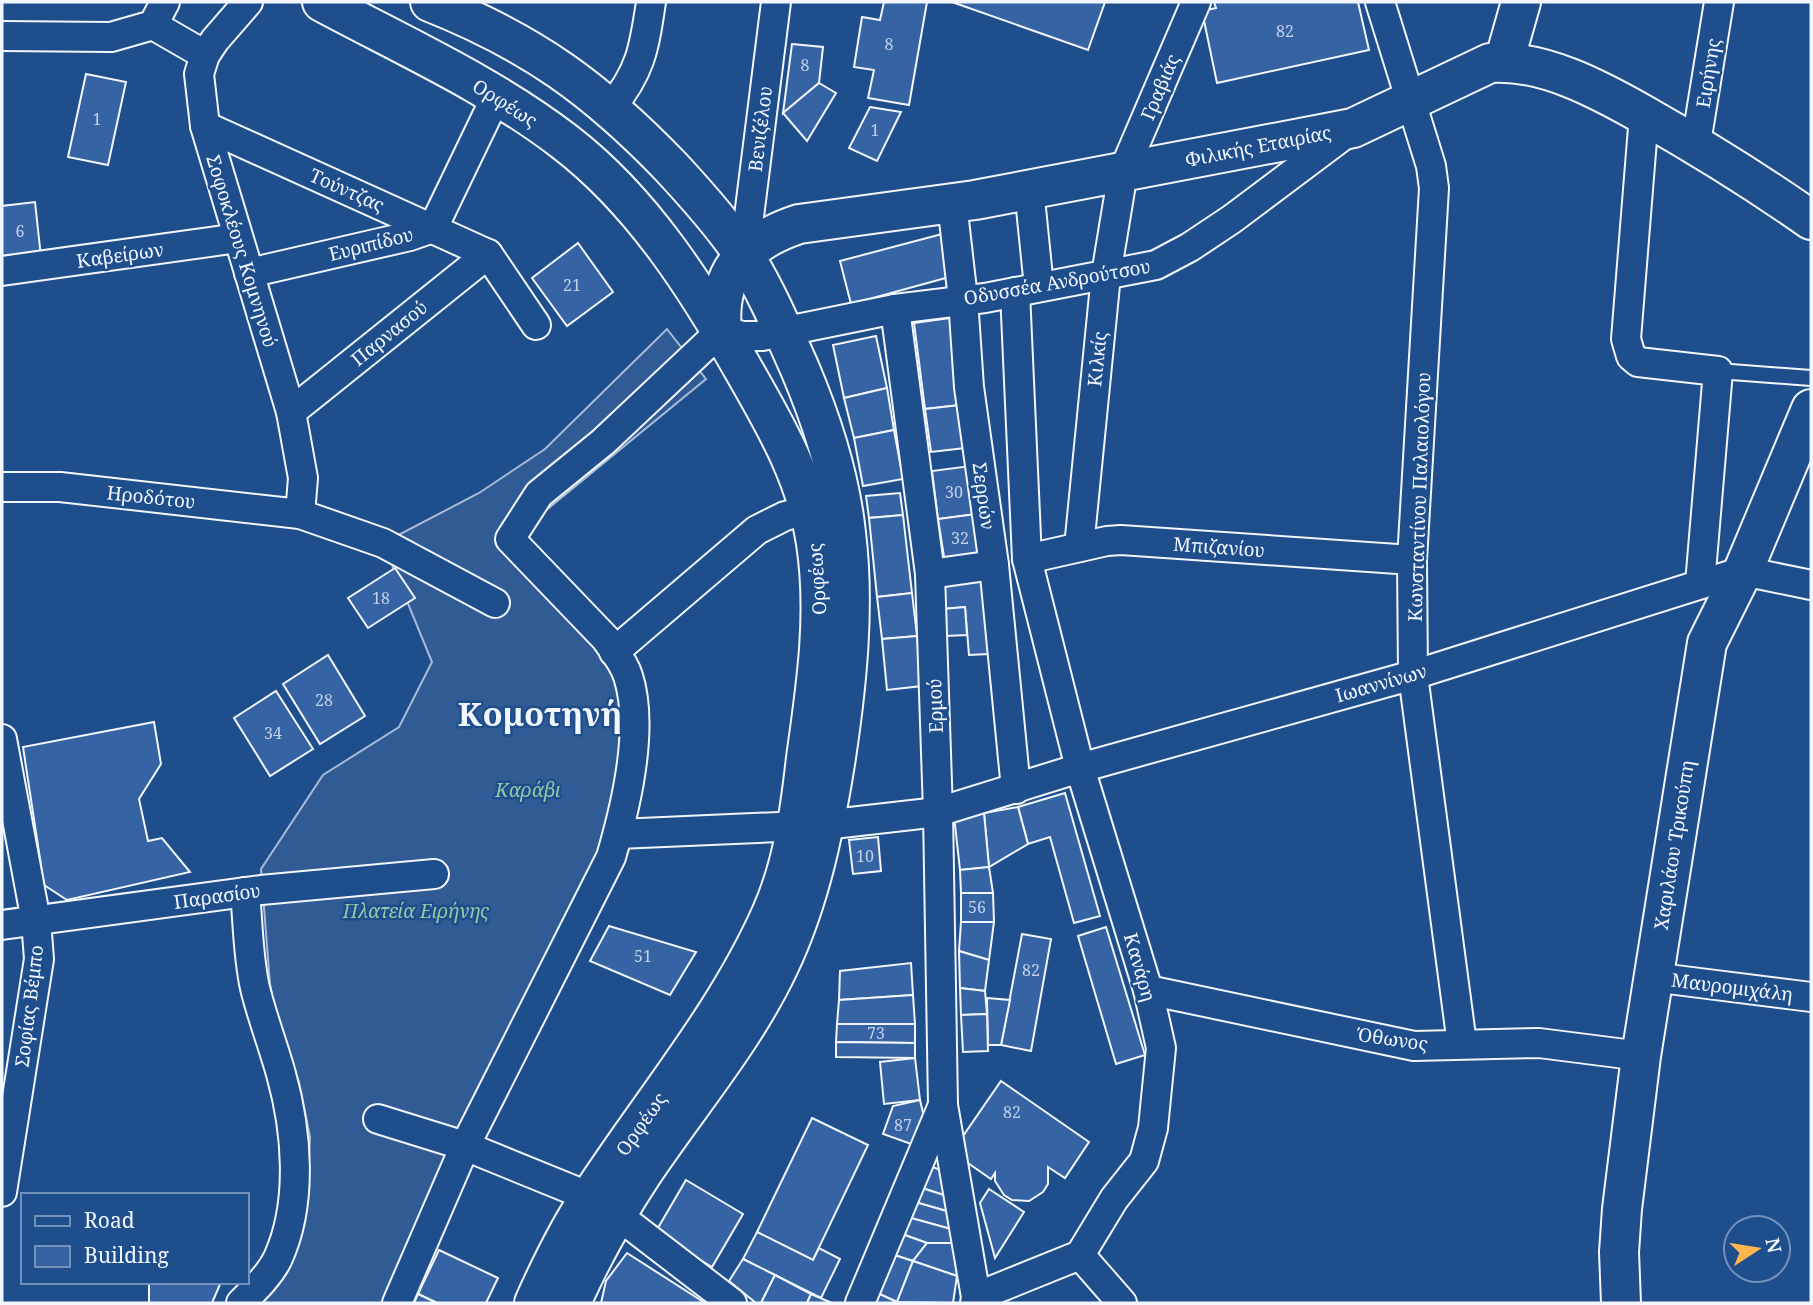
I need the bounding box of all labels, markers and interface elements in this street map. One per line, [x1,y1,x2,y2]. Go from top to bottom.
house number: 82 [1276,20,1294,42]
house number: 8 [885,33,894,55]
street label: Ειρήνης [1690,36,1726,110]
street label: Γραβιάς [1134,50,1186,124]
house number: 8 [801,54,810,76]
street label: Ορφέως [468,73,542,133]
street label: Βενιζέλου [742,85,778,173]
house number: 1 [93,108,101,130]
house number: 1 [871,119,879,141]
street label: Φιλικής Εταιρίας [1183,119,1333,173]
street label: Σοφοκλέους Κομνηνού [200,152,284,350]
street label: Τούντζας [306,162,388,218]
house number: 6 [16,220,25,242]
street label: Ευριπίδου [326,221,416,267]
street label: Καβείρων [75,236,165,274]
street label: Οδυσσέα Ανδρούτσου [962,253,1152,311]
house number: 21 [563,274,581,296]
street label: Παρνασού [345,294,433,372]
street label: Κιλκίς [1081,330,1113,388]
street label: Κωνσταντίνου Παλαιολόγου [1402,372,1436,622]
street label: Σερρών [966,461,1002,531]
street label: Ηροδότου [106,479,196,515]
house number: 30 [945,481,963,503]
house number: 32 [951,527,969,549]
street label: Μπιζανίου [1172,531,1266,563]
street label: Ορφέως [802,542,832,616]
house number: 18 [372,587,390,609]
street label: Ιωαννίνων [1332,658,1430,708]
street label: Ερμού [921,678,949,734]
house number: 28 [315,689,333,711]
district label: Κομοτηνή [458,691,622,736]
house number: 34 [264,722,282,744]
street label: Χαριλάου Τρικούπη [1648,758,1700,932]
park label: Καράβι [494,777,561,803]
house number: 10 [856,845,874,867]
street label: Παρασίου [172,877,262,915]
house number: 56 [968,896,986,918]
park label: Πλατεία Ειρήνης [342,898,490,924]
street label: Κανάρη [1118,930,1162,1004]
street label: Σοφίας Βέμπο [9,943,49,1069]
house number: 51 [634,945,652,967]
house number: 82 [1022,959,1040,981]
street label: Μαυρομιχάλη [1670,967,1794,1007]
street label: Όθωνος [1354,1021,1430,1057]
house number: 73 [867,1022,885,1044]
street label: Ορφέως [610,1087,672,1161]
house number: 82 [1003,1101,1021,1123]
house number: 87 [894,1114,912,1136]
legend [21,1193,248,1284]
text: Road [84,1206,135,1234]
north arrow [1722,1214,1792,1284]
text: N [1759,1235,1788,1256]
text: Building [84,1241,169,1269]

